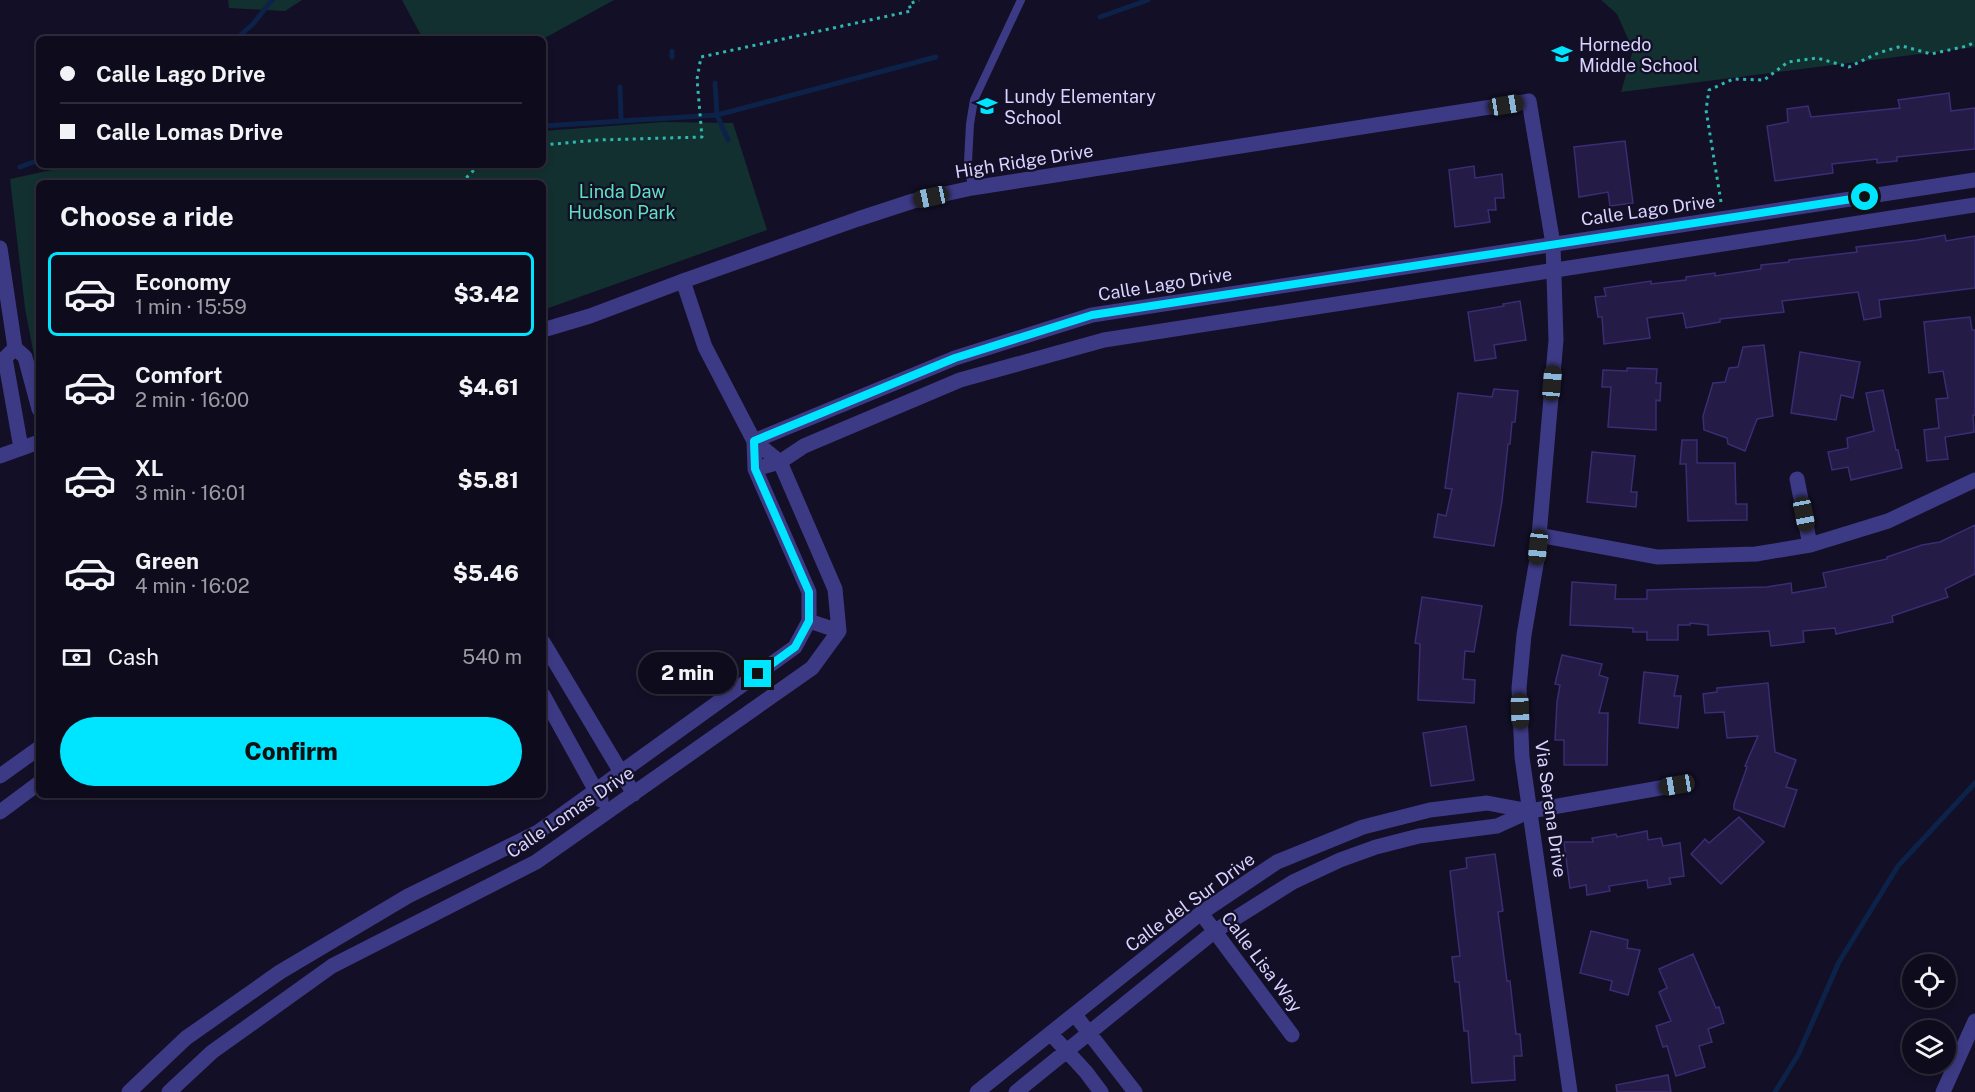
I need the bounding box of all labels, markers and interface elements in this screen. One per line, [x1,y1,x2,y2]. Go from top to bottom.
place label: Hornedo Middle School [1579,34,1698,76]
school or university icon: Hornedo Middle School [1550,42,1574,66]
text: Calle Lago Drive [96,61,266,87]
place label: Lundy Elementary School [1004,86,1156,128]
car [1487,93,1525,117]
school or university icon: Lundy Elementary School [975,94,999,118]
text: Calle Lomas Drive [96,119,283,145]
street label: High Ridge Drive [953,140,1095,182]
park label: Linda Daw Hudson Park [568,181,676,223]
route start [1851,183,1878,210]
car [912,184,950,210]
street label: Calle Lago Drive [1580,190,1716,230]
text: Choose a ride [60,200,234,232]
street label: Calle Lago Drive [1097,263,1233,305]
icon: car [63,267,117,321]
text: Economy [135,269,231,295]
text: $3.42 [453,281,519,307]
text: 1 min · 15:59 [135,295,247,319]
icon: car [63,360,117,414]
text: Comfort [135,362,222,388]
car [1541,364,1563,402]
text: $4.61 [458,374,519,400]
text: 2 min · 16:00 [135,388,249,412]
icon: car [63,453,117,507]
text: XL [135,455,163,481]
text: $5.81 [458,467,519,493]
text: 3 min · 16:01 [135,481,246,505]
car [1792,495,1816,533]
car [1527,528,1549,566]
icon: car [63,546,117,600]
text: Green [135,548,199,574]
text: $5.46 [453,560,519,586]
text: 4 min · 16:02 [135,574,250,598]
icon: cash [60,641,93,674]
text: Cash [108,644,159,670]
text: 540 m [462,645,522,669]
callout: 2 min [638,653,737,695]
route end [744,660,771,687]
text: 2 min [661,661,714,685]
car [1510,693,1530,729]
button: Confirm [60,717,522,786]
street label: Via Serena Drive [1531,739,1571,879]
street label: Calle Lomas Drive [502,762,638,862]
car [1658,773,1696,797]
street label: Calle del Sur Drive [1121,848,1259,956]
street label: Calle Lisa Way [1217,908,1307,1017]
map controls [1902,954,1956,1074]
button: locate [1902,954,1956,1008]
button: layers [1902,1020,1956,1074]

